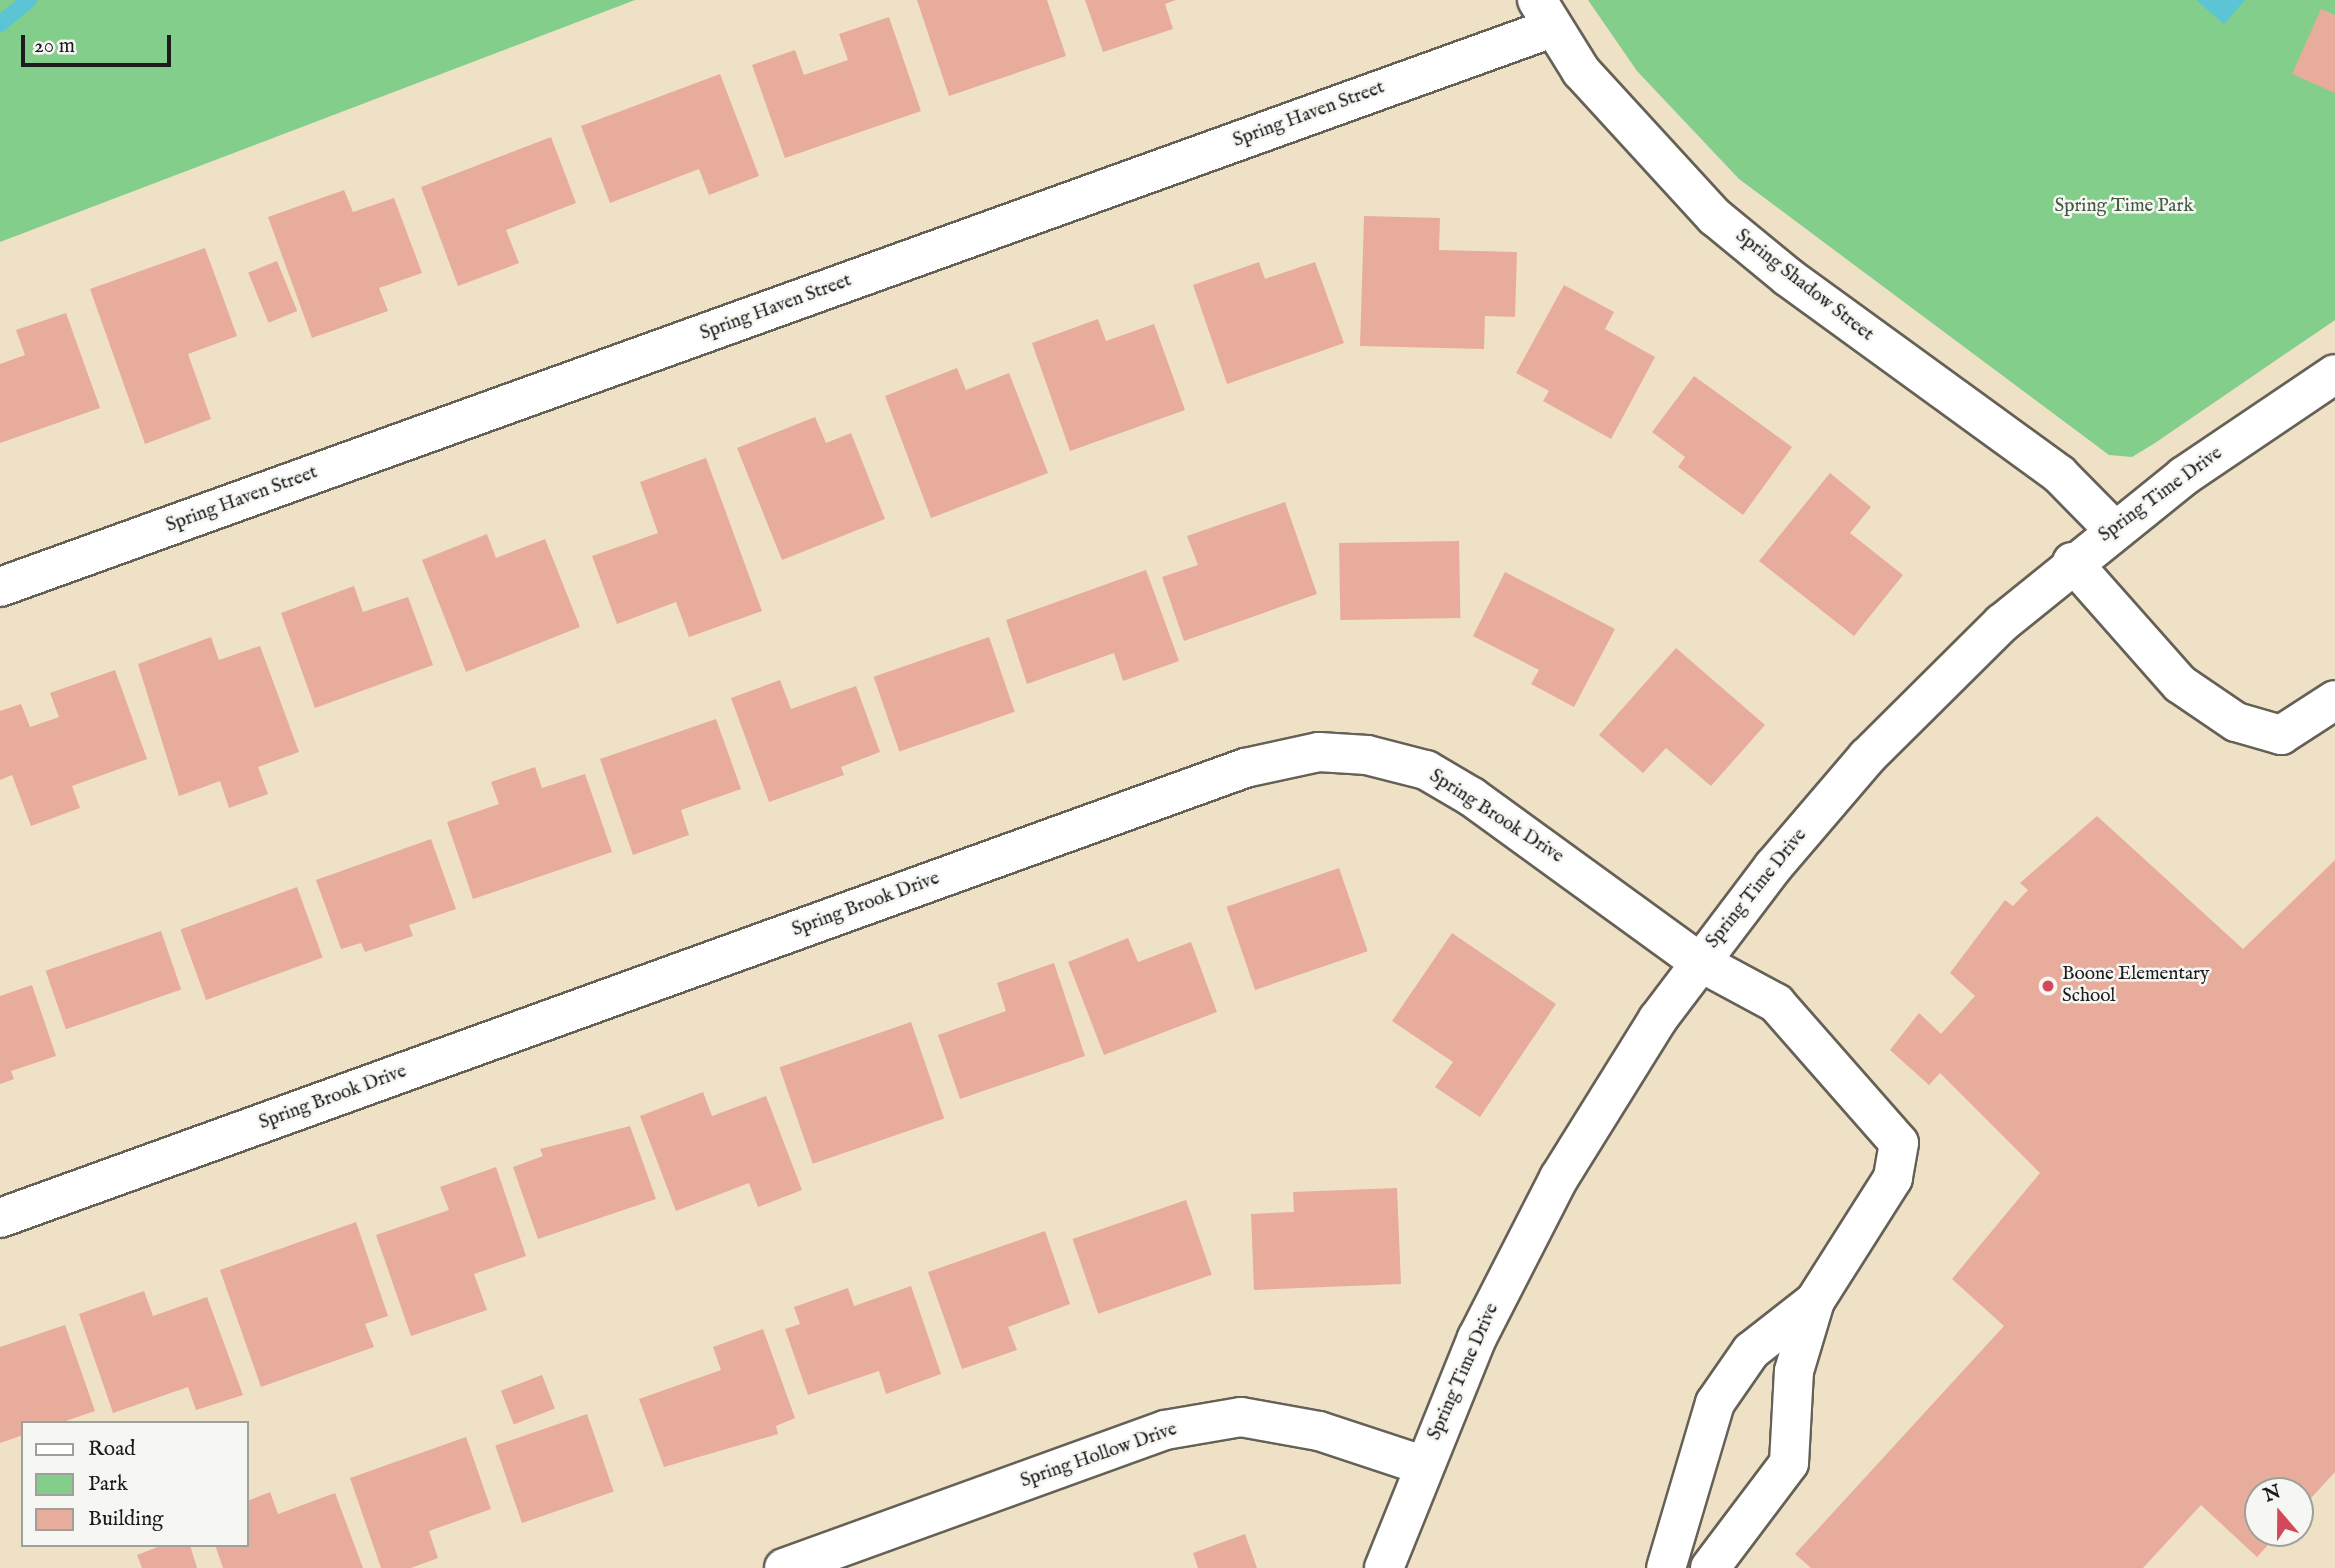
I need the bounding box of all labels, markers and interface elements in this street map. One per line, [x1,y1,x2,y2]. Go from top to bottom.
scale bar [24,21,175,65]
text: 20 m [34,33,75,60]
street label: Spring Haven Street [1230,77,1388,153]
park label: Spring Time Park [2054,196,2194,218]
street label: Spring Shadow Street [1731,225,1877,347]
street label: Spring Haven Street [697,270,855,346]
street label: Spring Time Drive [2095,442,2227,548]
street label: Spring Haven Street [163,462,321,538]
street label: Spring Brook Drive [1425,765,1567,869]
street label: Spring Time Drive [1702,825,1812,953]
street label: Spring Brook Drive [789,868,943,942]
place label: Boone Elementary School [2062,964,2209,1008]
marker: Boone Elementary School [2040,978,2056,994]
street label: Spring Brook Drive [256,1061,410,1135]
street label: Spring Time Drive [1424,1300,1504,1444]
street label: Spring Hollow Drive [1018,1419,1180,1493]
legend [21,1421,248,1547]
text: Road [88,1436,135,1463]
text: Park [88,1471,128,1498]
north arrow [2244,1477,2314,1547]
text: N [2261,1480,2284,1508]
text: Building [88,1506,163,1533]

